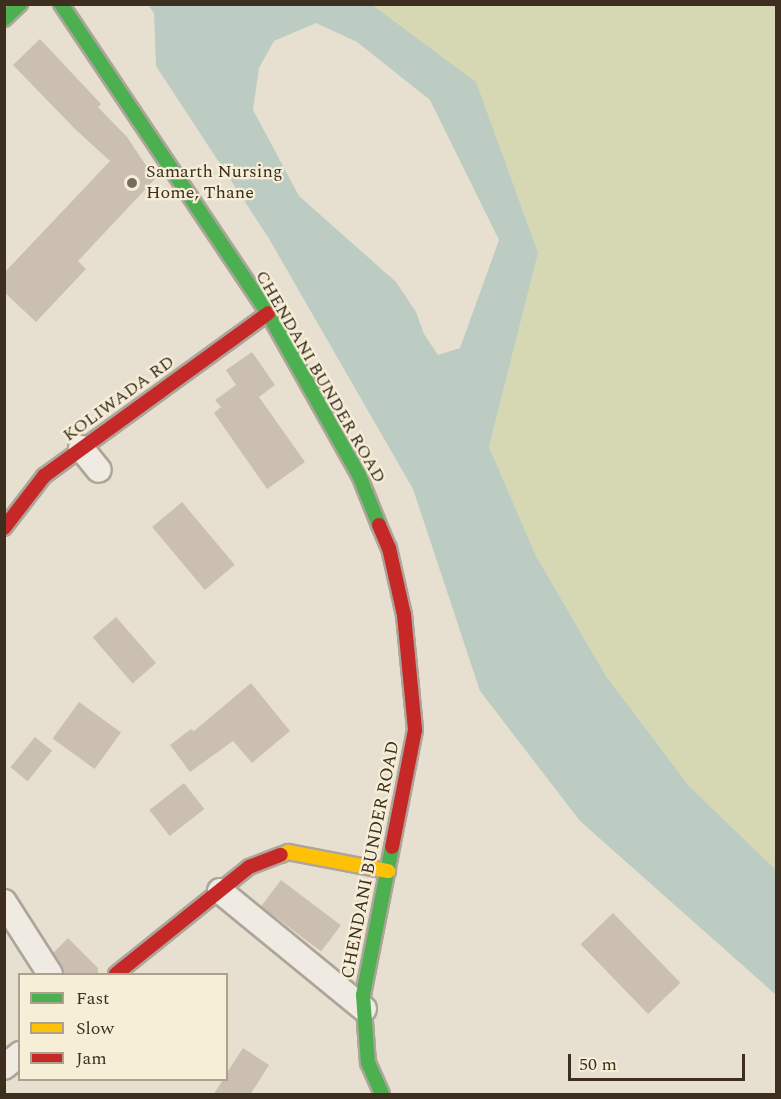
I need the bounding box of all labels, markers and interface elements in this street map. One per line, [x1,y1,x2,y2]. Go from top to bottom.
place label: Samarth Nursing Home, Thane [146,162,283,204]
marker: Samarth Nursing Home, Thane [123,174,141,192]
street label: CHENDANI BUNDER ROAD [250,267,390,487]
street label: KOLIWADA RD [59,351,179,447]
street label: CHENDANI BUNDER ROAD [337,739,405,981]
legend [18,973,228,1081]
text: Fast [76,985,109,1012]
text: Slow [76,1015,114,1042]
scale bar [571,1042,748,1080]
text: Jam [76,1045,107,1072]
text: 50 m [579,1051,617,1078]

